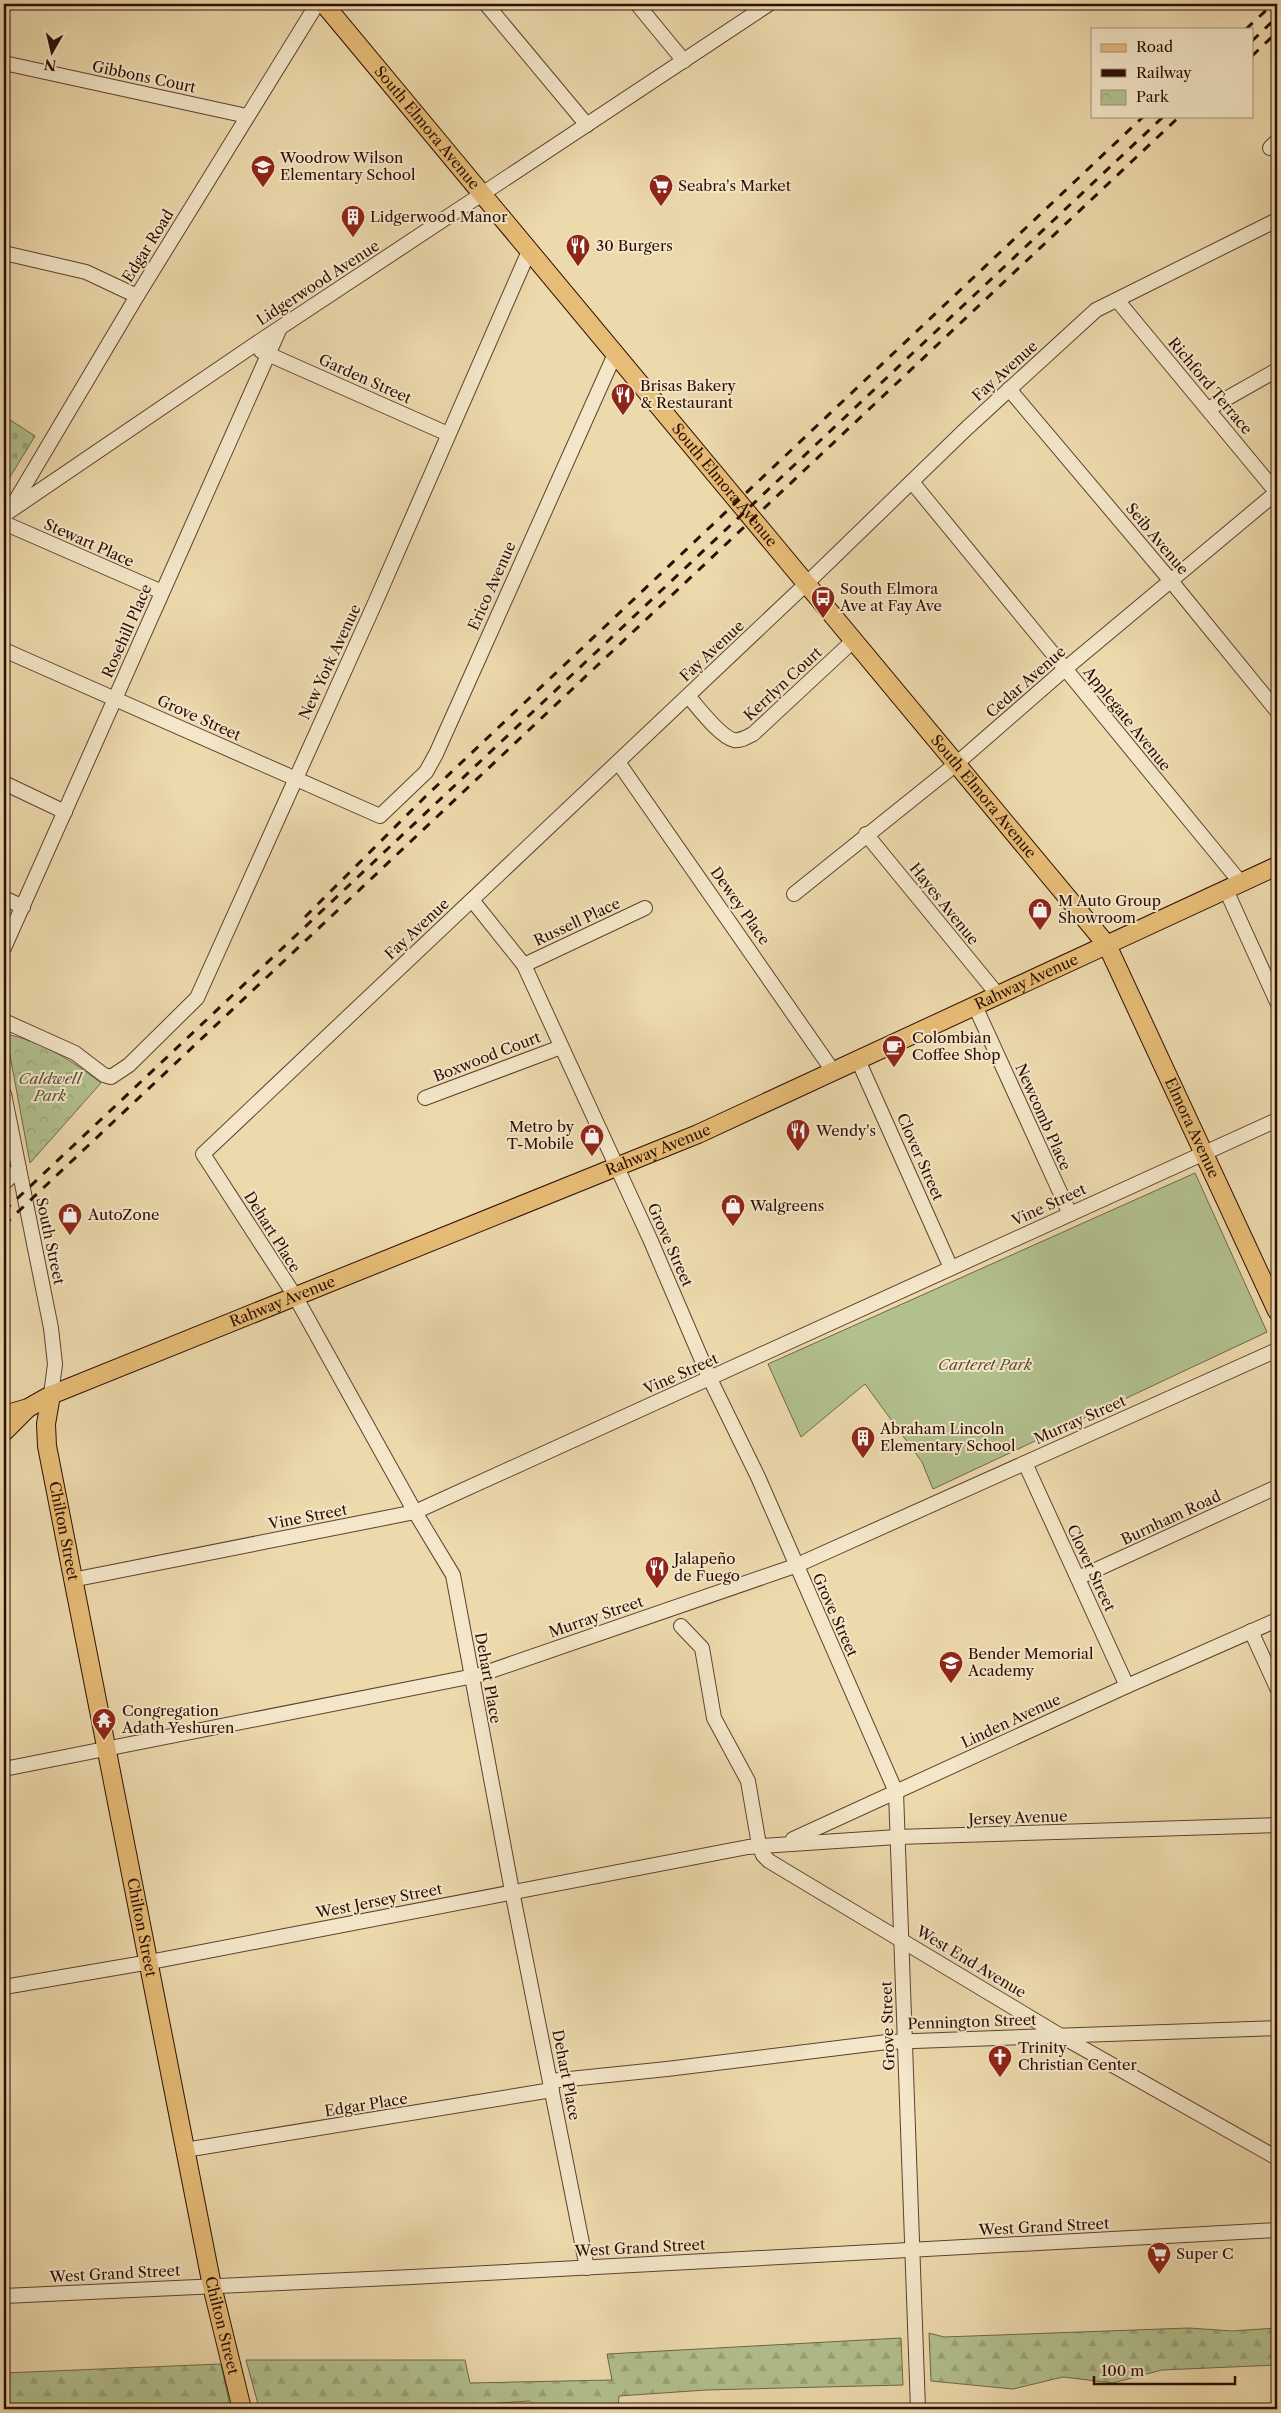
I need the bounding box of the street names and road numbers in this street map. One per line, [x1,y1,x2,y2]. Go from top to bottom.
street label: Gibbons Court [91,56,198,97]
street label: South Elmora Avenue [371,62,484,193]
street label: Edgar Road [118,206,177,286]
street label: Lidgerwood Avenue [253,236,383,329]
street label: Richford Terrace [1164,333,1257,438]
street label: Fay Avenue [968,336,1041,405]
street label: Garden Street [316,350,415,408]
street label: South Elmora Avenue [668,419,782,550]
street label: Seib Avenue [1122,499,1193,578]
street label: Stewart Place [41,514,137,571]
street label: Erico Avenue [464,539,520,633]
street label: Rosehill Place [97,581,156,681]
street label: New York Avenue [295,601,365,722]
street label: Fay Avenue [675,616,748,685]
street label: Kerrlyn Court [740,642,826,725]
street label: Cedar Avenue [982,642,1070,722]
street label: Applegate Avenue [1079,662,1175,775]
street label: Grove Street [154,691,245,745]
street label: South Elmora Avenue [927,731,1041,862]
street label: Hayes Avenue [906,859,983,948]
street label: Dewey Place [707,863,774,948]
street label: Russell Place [531,893,623,950]
street label: Fay Avenue [380,894,453,963]
street label: Rahway Avenue [971,949,1081,1014]
street label: Boxwood Court [431,1027,544,1086]
street label: Newcomb Place [1011,1060,1075,1173]
street label: Elmora Avenue [1161,1075,1224,1181]
street label: Clover Street [893,1110,948,1204]
street label: Rahway Avenue [602,1119,714,1179]
street label: Vine Street [1008,1179,1090,1230]
street label: Dehart Place [240,1188,305,1276]
street label: South Street [32,1196,69,1287]
street label: Grove Street [644,1200,698,1290]
street label: Rahway Avenue [227,1271,338,1331]
street label: Vine Street [640,1348,722,1399]
street label: Murray Street [1031,1391,1129,1448]
street label: Chilton Street [45,1480,83,1583]
street label: Burnham Road [1118,1486,1224,1549]
street label: Vine Street [266,1499,350,1534]
street label: Clover Street [1063,1521,1120,1615]
street label: Grove Street [809,1570,863,1660]
street label: Murray Street [546,1591,646,1642]
street label: Dehart Place [471,1631,506,1725]
street label: Linden Avenue [958,1689,1063,1752]
street label: Jersey Avenue [966,1806,1068,1829]
street label: Chilton Street [123,1876,161,1979]
street label: West Jersey Street [313,1879,444,1922]
street label: West End Avenue [912,1921,1030,2002]
street label: Grove Street [876,1980,899,2071]
street label: Pennington Street [907,2010,1037,2033]
street label: Dehart Place [548,2028,585,2122]
street label: Edgar Place [323,2089,409,2120]
street label: West Grand Street [977,2214,1110,2239]
street label: West Grand Street [573,2235,706,2260]
street label: West Grand Street [48,2261,181,2286]
street label: Chilton Street [201,2275,243,2377]

